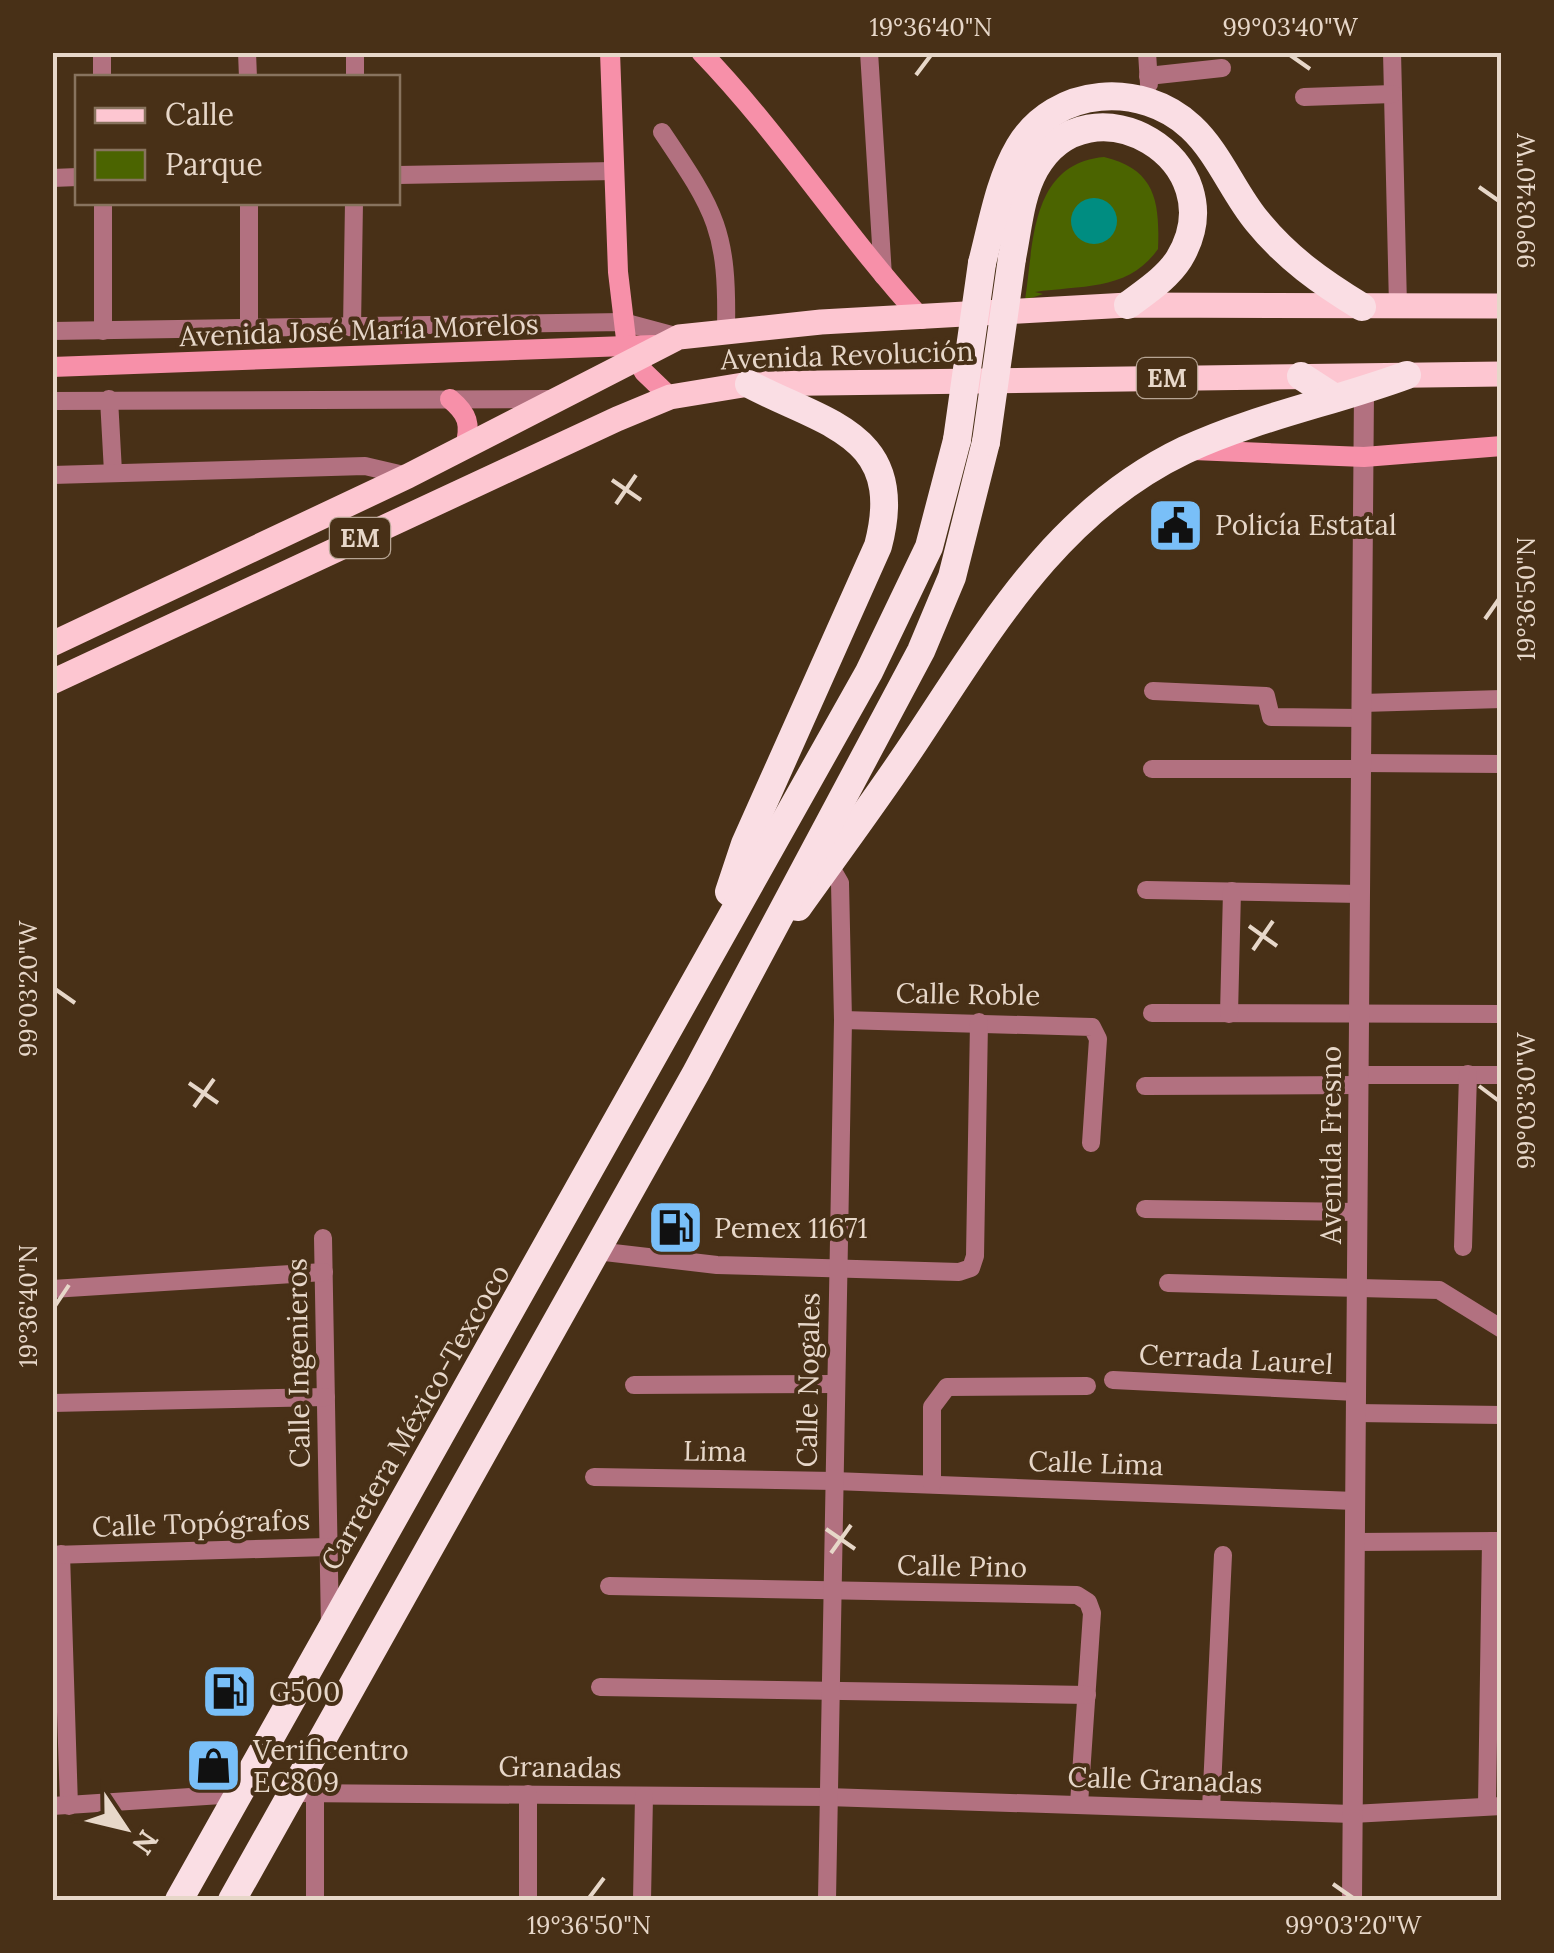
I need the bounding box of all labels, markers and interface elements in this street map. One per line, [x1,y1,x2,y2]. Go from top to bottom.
text: 19°36'40"N [870,11,992,43]
text: 99°03'40"W [1222,11,1359,43]
legend [75,75,400,205]
text: Calle [165,95,234,133]
text: 99°03'40"W [1510,132,1542,269]
text: Parque [165,145,263,183]
street label: Avenida José María Morelos [178,306,539,354]
street label: Avenida Revolución [719,333,974,377]
road number: EM [1137,358,1197,398]
public building icon: Policía Estatal [1146,495,1206,555]
place label: Policía Estatal [1215,507,1397,543]
road number: EM [330,518,390,558]
text: 19°36'50"N [1510,537,1542,661]
text: 99°03'20"W [12,920,44,1057]
street label: Calle Roble [895,975,1041,1013]
text: 99°03'30"W [1510,1032,1542,1169]
street label: Avenida Fresno [1313,1046,1349,1245]
fuel station icon: Pemex 11671 [645,1198,705,1258]
place label: Pemex 11671 [714,1210,868,1246]
text: 19°36'40"N [12,1245,44,1367]
street label: Carretera México-Texcoco [312,1257,518,1577]
street label: Calle Ingenieros [278,1258,318,1468]
street label: Calle Nogales [788,1292,828,1468]
street label: Cerrada Laurel [1138,1336,1334,1382]
street label: Lima [683,1432,747,1470]
street label: Calle Lima [1028,1443,1164,1483]
street label: Calle Topógrafos [91,1501,311,1545]
street label: Calle Pino [897,1547,1027,1585]
fuel station icon: G500 [200,1662,260,1722]
place label: G500 [269,1674,340,1710]
place label: Verificentro EC809 [252,1732,409,1800]
shop icon: Verificentro EC809 [184,1736,244,1796]
street label: Granadas [498,1748,622,1786]
street label: Calle Granadas [1067,1759,1263,1801]
north arrow [75,1778,175,1878]
text: N [125,1823,166,1862]
text: 19°36'50"N [527,1909,651,1941]
text: 99°03'20"W [1285,1909,1422,1941]

